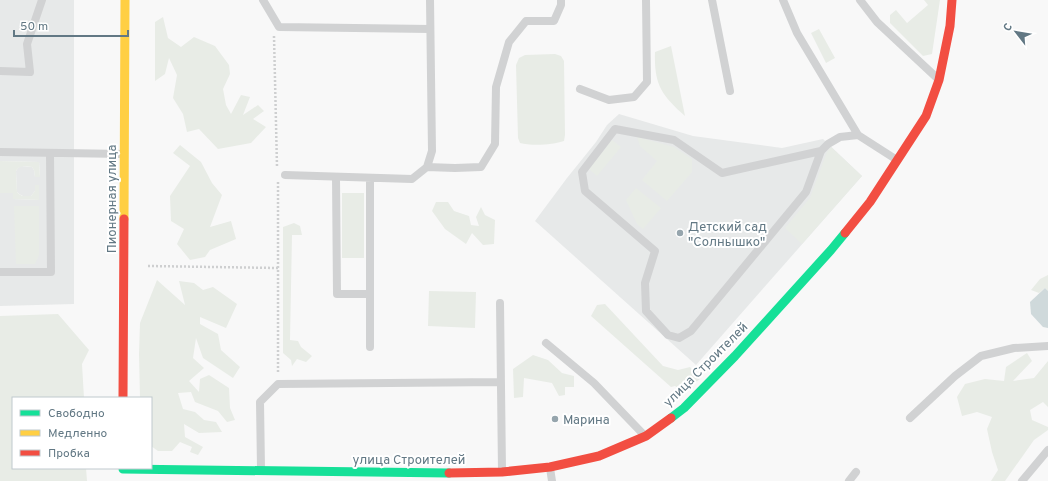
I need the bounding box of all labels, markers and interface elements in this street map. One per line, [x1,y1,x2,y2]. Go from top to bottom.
scale bar [14,12,128,38]
north arrow [996,12,1036,52]
text: 50 m [20,19,48,35]
text: С [1000,21,1016,34]
street label: Пионерная улица [105,145,121,253]
place label: Детский сад "Солнышко" [688,220,767,251]
marker: Детский сад "Солнышко" [675,228,685,238]
street label: улица Строителей [661,320,752,411]
legend [12,397,152,469]
text: Свободно [48,406,105,422]
place label: Марина [563,413,610,429]
marker: Марина [550,414,560,424]
text: Медленно [48,426,108,442]
text: Пробка [48,446,90,462]
street label: улица Строителей [353,453,465,469]

